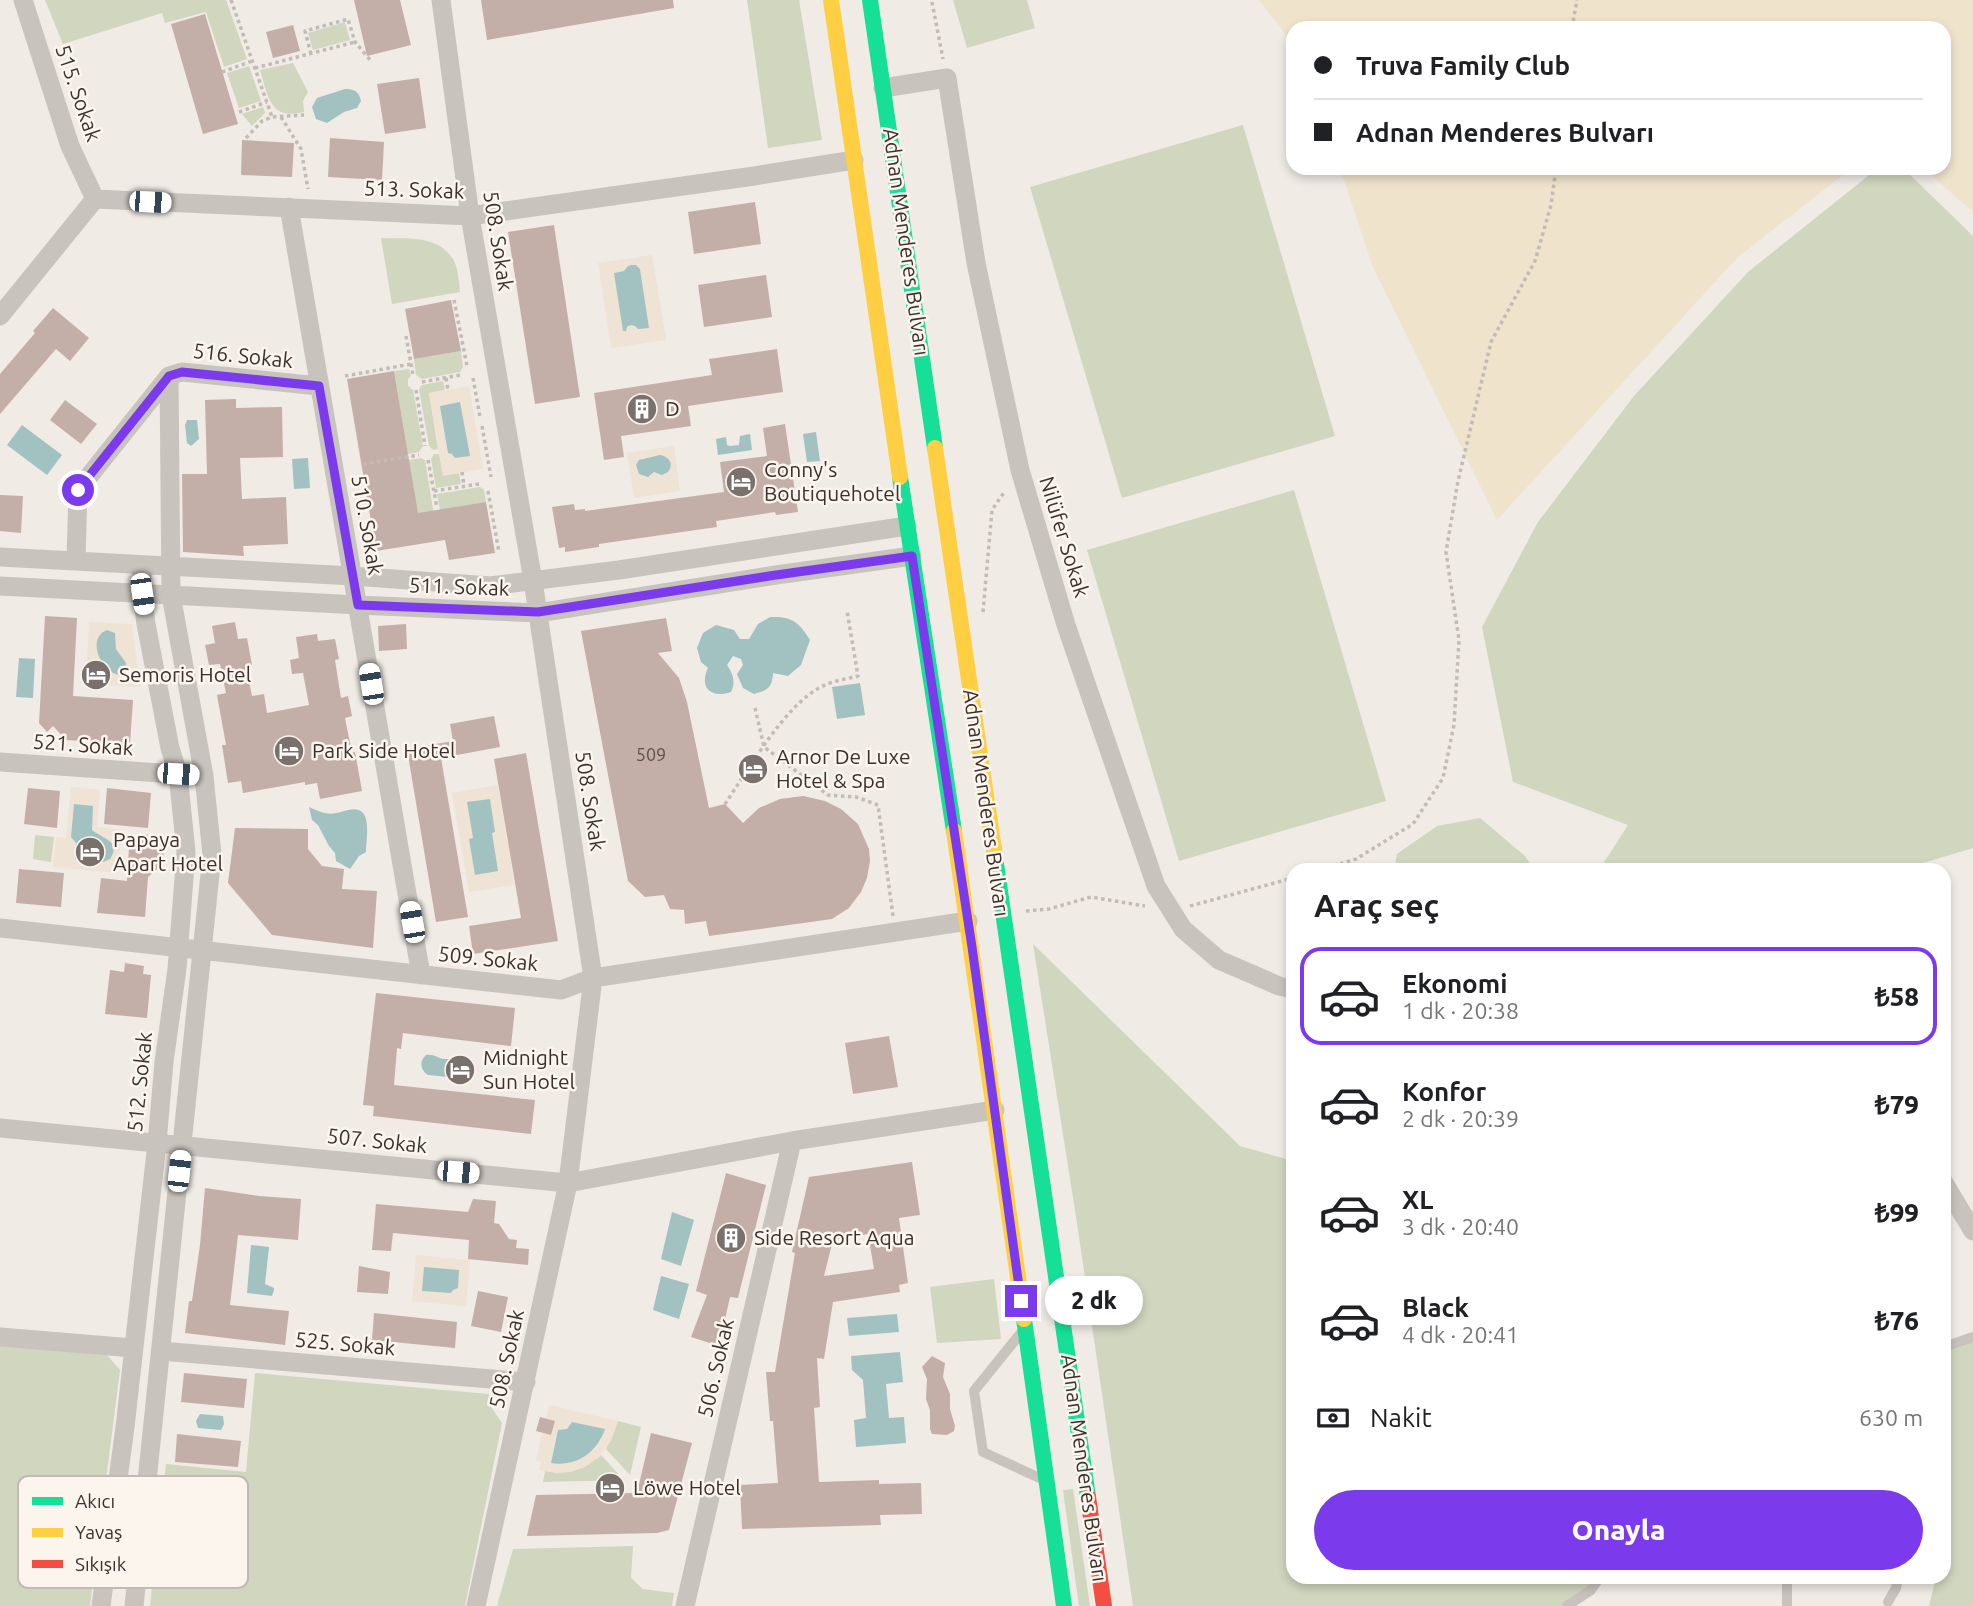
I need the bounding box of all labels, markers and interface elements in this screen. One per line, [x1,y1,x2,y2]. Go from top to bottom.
street label: 515. Sokak [51,41,107,145]
text: Truva Family Club [1356,51,1570,80]
text: Adnan Menderes Bulvarı [1356,118,1654,147]
street label: Adnan Menderes Bulvarı [879,127,935,357]
street label: 513. Sokak [363,175,465,203]
street label: 508. Sokak [479,189,519,293]
car [129,190,172,214]
street label: 516. Sokak [192,338,295,372]
building icon: D [625,392,659,426]
place label: D [665,396,680,420]
place label: Conny's Boutiquehotel [764,457,900,505]
hotel icon: Conny's Boutiquehotel [724,465,758,499]
street label: 510. Sokak [347,473,389,577]
street label: Nilüfer Sokak [1035,473,1095,600]
route start [62,474,94,506]
car [129,572,156,616]
street label: 511. Sokak [408,572,510,600]
hotel icon: Semoris Hotel [79,658,113,692]
place label: Semoris Hotel [119,662,251,686]
car [358,662,385,706]
street label: Adnan Menderes Bulvarı [959,688,1015,918]
street label: 521. Sokak [32,729,135,760]
hotel icon: Park Side Hotel [272,734,306,768]
place label: Park Side Hotel [312,738,456,762]
house number: 509 [636,744,666,764]
place label: Arnor De Luxe Hotel & Spa [776,744,911,792]
street label: 508. Sokak [571,749,611,853]
hotel icon: Arnor De Luxe Hotel & Spa [736,752,770,786]
car [157,762,200,786]
place label: Papaya Apart Hotel [113,827,223,875]
hotel icon: Papaya Apart Hotel [73,835,107,869]
text: Araç seç [1314,887,1439,923]
car [399,899,426,945]
street label: 509. Sokak [437,941,540,975]
icon: car [1318,965,1381,1028]
text: Ekonomi [1402,969,1507,998]
text: ₺58 [1875,982,1919,1011]
text: 1 dk · 20:38 [1402,998,1519,1023]
street label: 512. Sokak [122,1030,156,1133]
place label: Midnight Sun Hotel [483,1045,575,1093]
hotel icon: Midnight Sun Hotel [443,1053,477,1087]
icon: car [1318,1073,1381,1136]
text: Konfor [1402,1077,1486,1106]
text: ₺79 [1875,1090,1919,1119]
text: 2 dk · 20:39 [1402,1106,1519,1131]
street label: 507. Sokak [326,1123,429,1157]
car [167,1149,192,1193]
car [437,1160,480,1184]
icon: car [1318,1181,1381,1244]
text: XL [1402,1185,1433,1214]
text: ₺99 [1875,1198,1919,1227]
text: 3 dk · 20:40 [1402,1214,1519,1239]
building icon: Side Resort Aqua [714,1221,748,1255]
place label: Side Resort Aqua [754,1225,915,1249]
callout: 2 dk [1046,1276,1144,1326]
route end [1005,1285,1037,1317]
text: 2 dk [1071,1288,1117,1313]
icon: car [1318,1289,1381,1352]
text: Black [1402,1293,1469,1322]
text: ₺76 [1875,1306,1919,1335]
street label: 508. Sokak [484,1307,528,1411]
street label: 506. Sokak [692,1316,738,1420]
text: 4 dk · 20:41 [1402,1322,1519,1347]
street label: 525. Sokak [294,1327,397,1359]
street label: Adnan Menderes Bulvarı [1057,1353,1113,1583]
icon: cash [1314,1399,1352,1437]
text: Nakit [1370,1403,1432,1432]
text: 630 m [1859,1405,1923,1430]
hotel icon: Löwe Hotel [593,1471,627,1505]
place label: Löwe Hotel [633,1475,741,1499]
legend [18,1476,248,1588]
text: Akıcı [75,1490,115,1512]
button: Onayla [1314,1490,1923,1570]
text: Yavaş [75,1521,122,1543]
text: Sıkışık [75,1553,127,1575]

